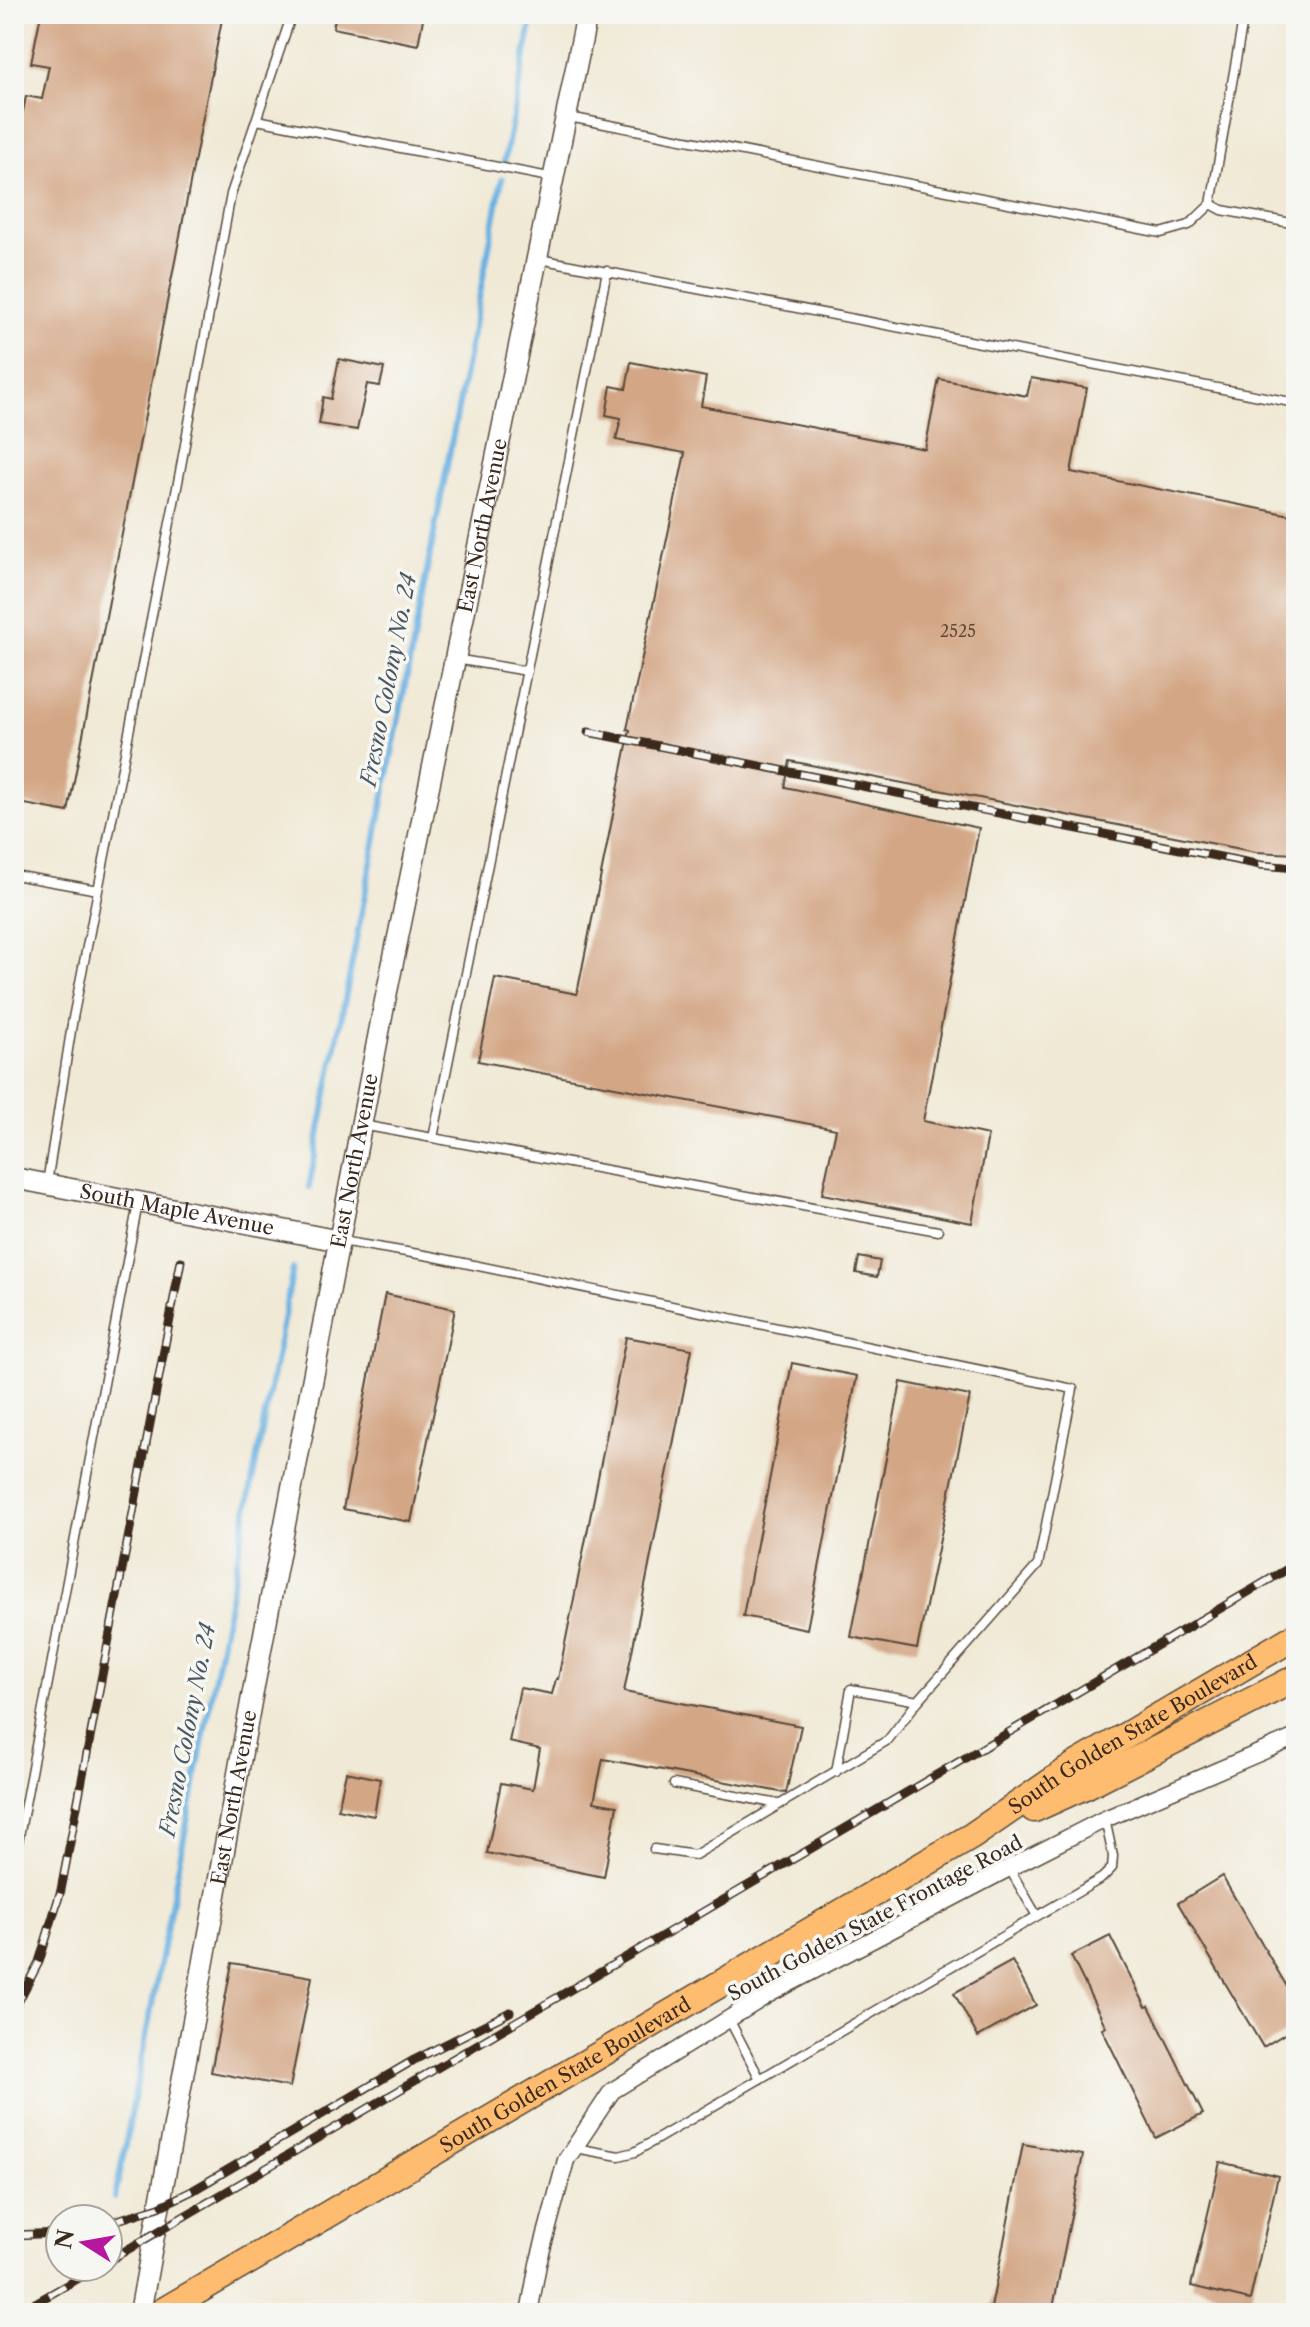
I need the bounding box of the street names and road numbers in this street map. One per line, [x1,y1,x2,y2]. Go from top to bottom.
street label: East North Avenue [453,436,512,615]
street label: East North Avenue [326,1071,383,1250]
street label: South Maple Avenue [78,1179,276,1240]
street label: South Golden State Boulevard [1004,1650,1261,1819]
street label: East North Avenue [206,1708,261,1887]
street label: South Golden State Frontage Road [724,1830,1026,2006]
street label: South Golden State Boulevard [435,1992,695,2158]

